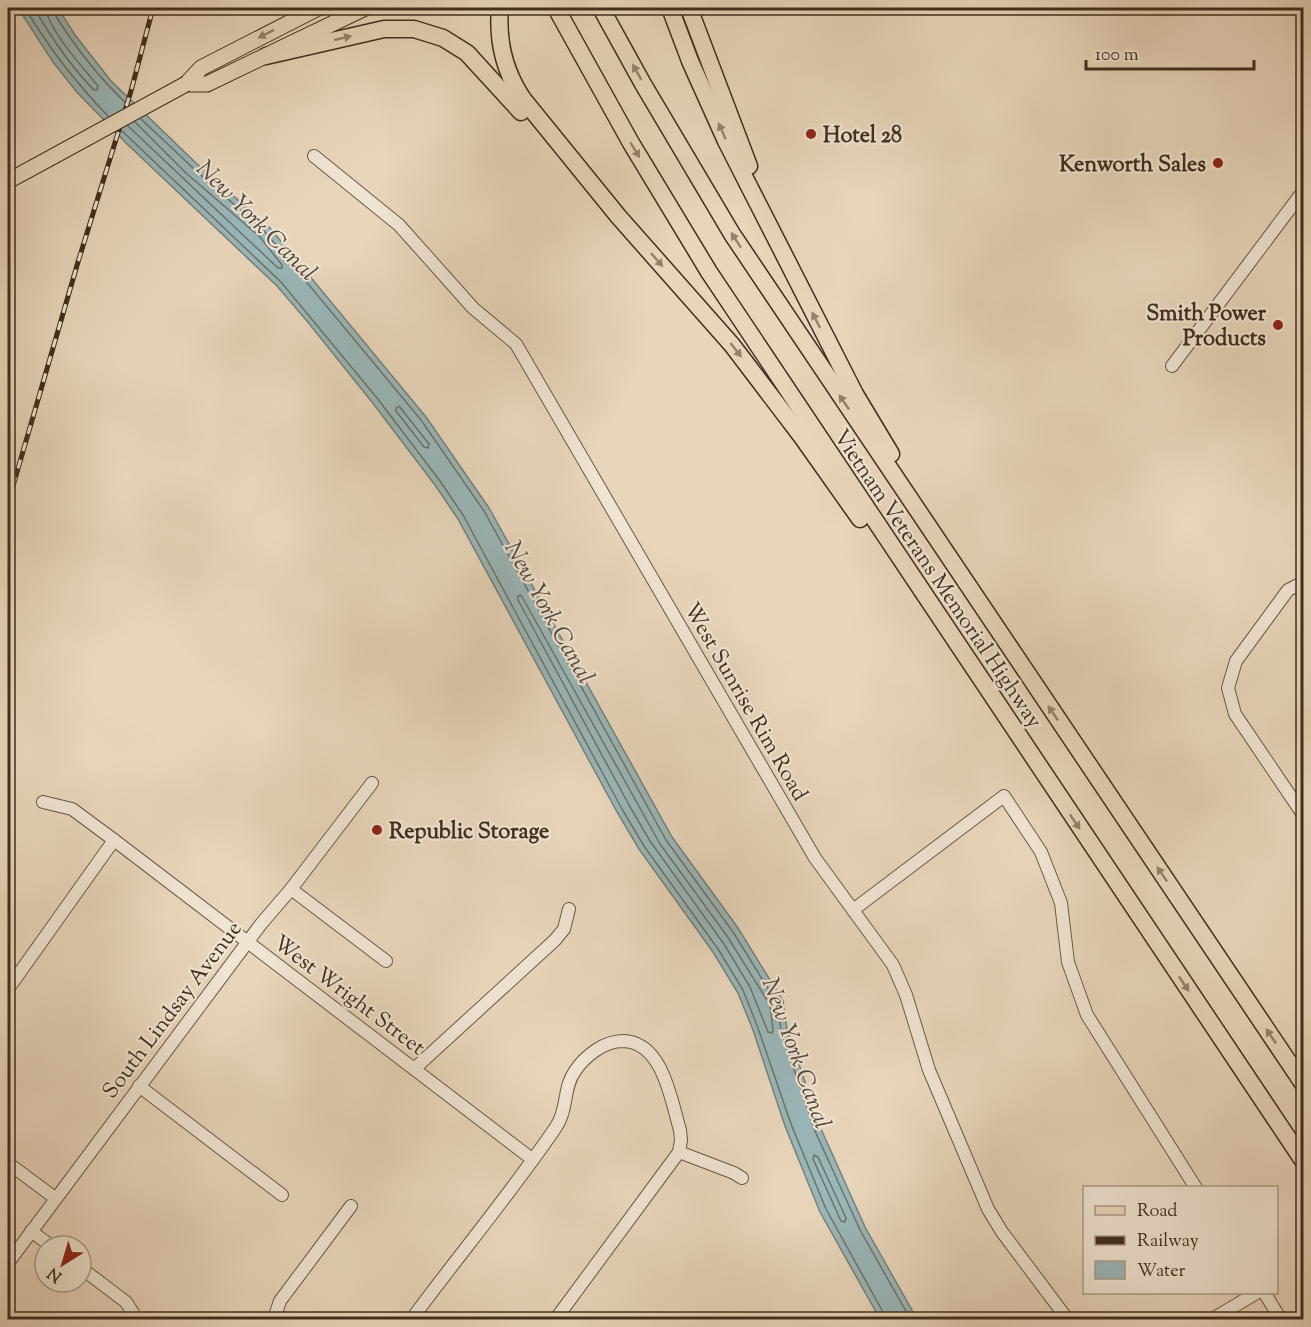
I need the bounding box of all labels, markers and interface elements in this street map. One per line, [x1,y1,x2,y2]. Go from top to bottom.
one-way arrow [258,29,275,39]
one-way arrow [334,33,353,42]
scale bar [1086,33,1254,71]
text: 100 m [1095,43,1139,69]
one-way arrow [632,63,642,80]
place label: Hotel 28 [823,121,902,153]
one-way arrow [717,122,727,140]
marker: Hotel 28 [804,127,818,141]
one-way arrow [630,142,641,158]
place label: Kenworth Sales [1059,150,1206,182]
water label: New York Canal [188,153,324,289]
marker: Kenworth Sales [1211,156,1225,170]
one-way arrow [730,232,742,248]
one-way arrow [650,252,663,268]
place label: Smith Power Products [1146,299,1267,356]
one-way arrow [812,312,821,329]
marker: Smith Power Products [1271,318,1285,332]
one-way arrow [730,343,742,358]
one-way arrow [838,394,849,411]
street label: Vietnam Veterans Memorial Highway [824,424,1049,736]
water label: New York Canal [495,535,602,691]
street label: West Sunrise Rim Road [674,597,814,808]
one-way arrow [1048,705,1059,721]
one-way arrow [1069,814,1081,830]
place label: Republic Storage [389,817,549,849]
marker: Republic Storage [370,823,384,837]
one-way arrow [1156,867,1168,883]
street label: South Lindsay Avenue [96,915,251,1106]
street label: West Wright Street [265,928,431,1065]
water label: New York Canal [752,973,838,1134]
one-way arrow [1178,976,1190,992]
one-way arrow [1265,1029,1277,1045]
legend [1083,1186,1278,1294]
text: Road [1137,1199,1177,1225]
text: Railway [1137,1229,1199,1255]
north arrow [33,1234,93,1294]
text: Water [1137,1259,1186,1285]
text: N [43,1261,68,1287]

